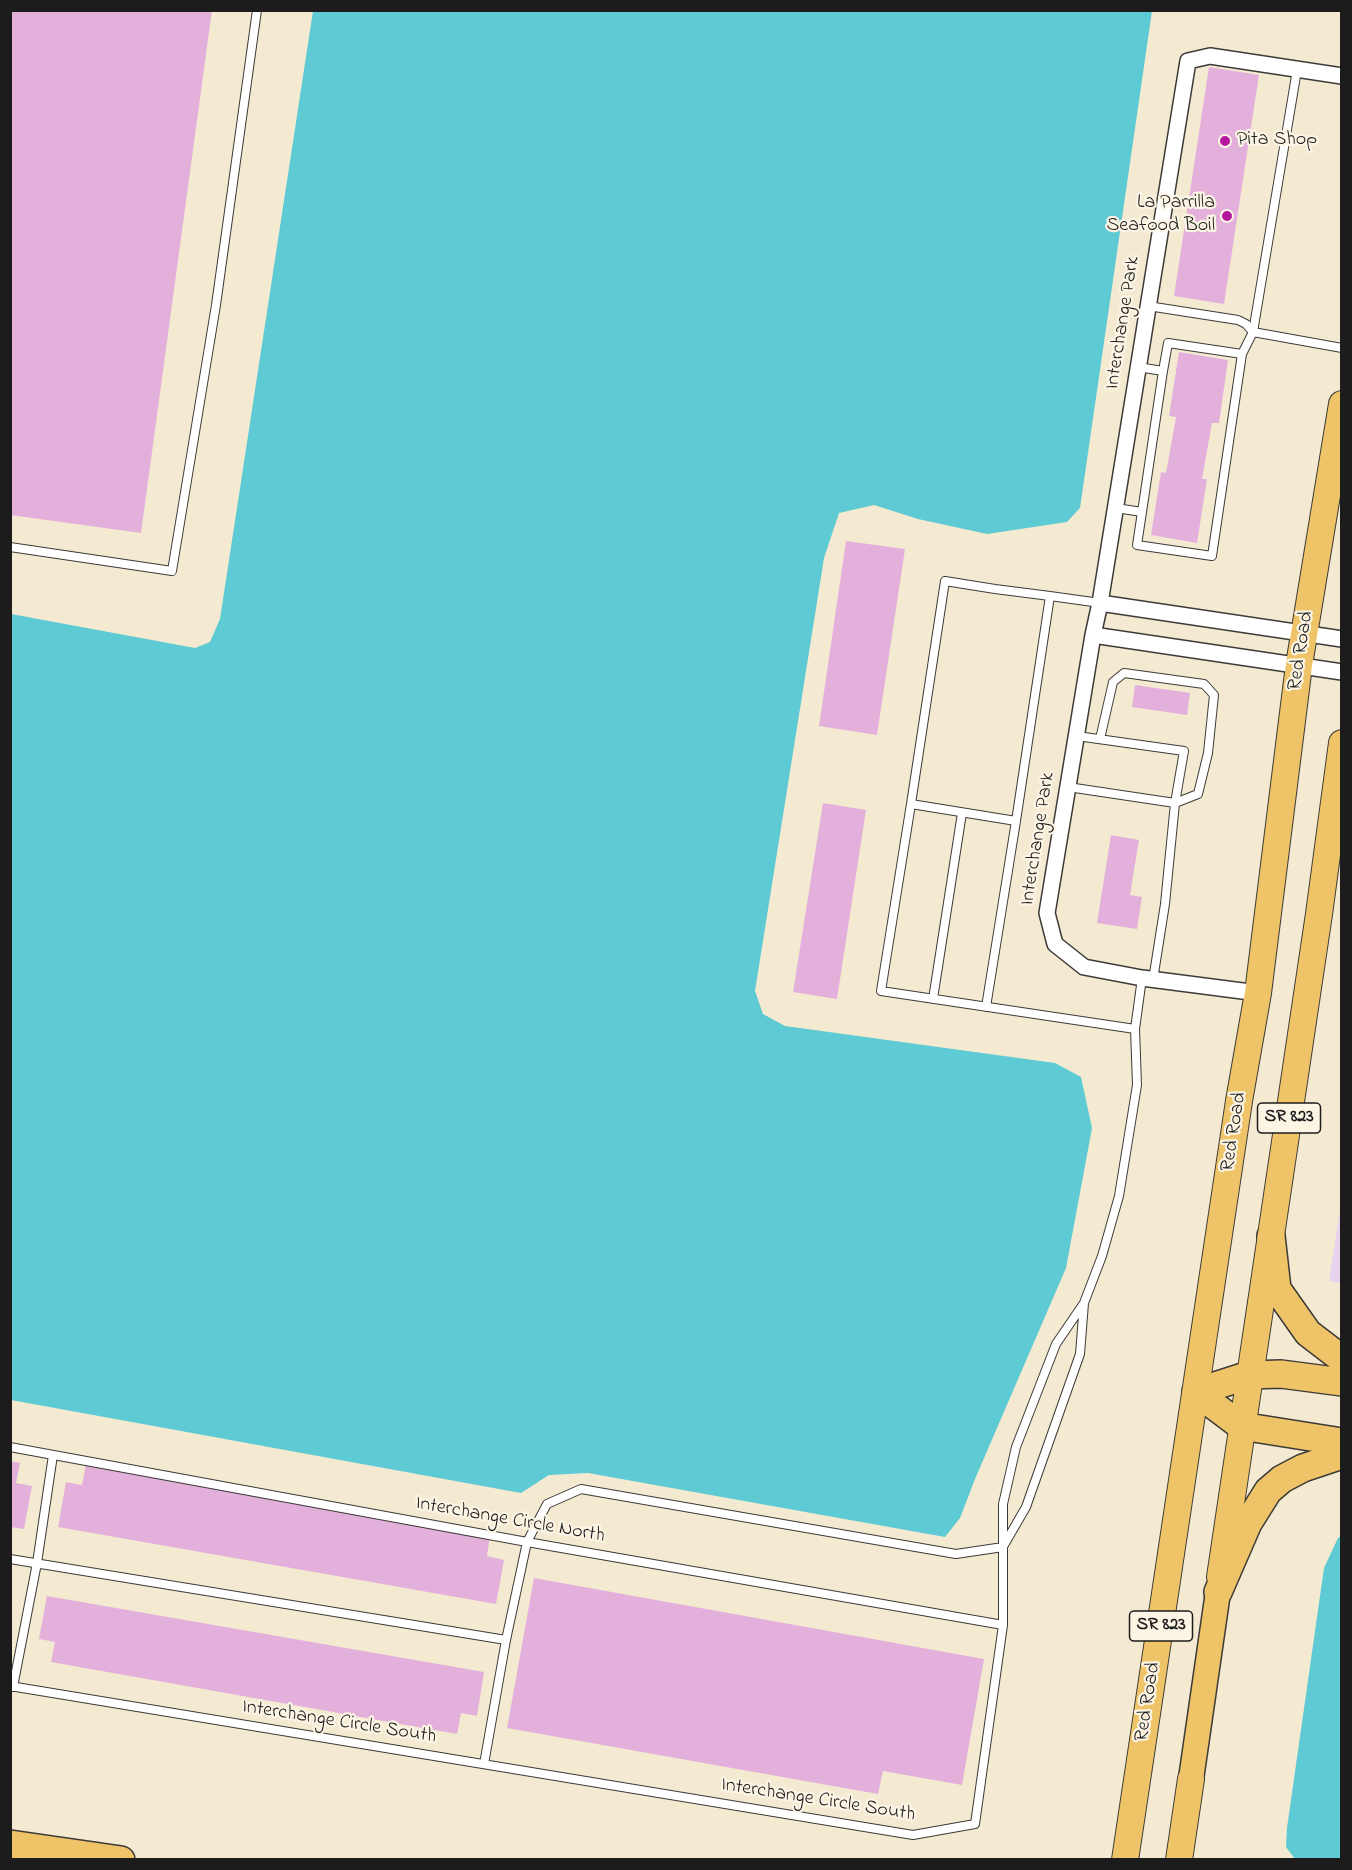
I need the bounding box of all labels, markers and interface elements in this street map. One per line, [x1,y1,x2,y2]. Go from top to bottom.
place label: Pita Shop [1237,129,1317,153]
marker: Pita Shop [1218,134,1232,148]
place label: La Parrilla Seafood Boil [1106,192,1215,239]
marker: La Parrilla Seafood Boil [1220,209,1234,223]
street label: Interchange Park [1102,255,1146,391]
street label: Red Road [1284,610,1320,692]
street label: Interchange Park [1017,771,1061,907]
street label: Red Road [1217,1091,1253,1173]
road number: SR 823 [1258,1103,1320,1133]
street label: Interchange Circle North [414,1493,606,1549]
road number: SR 823 [1130,1611,1192,1641]
street label: Red Road [1131,1661,1167,1743]
street label: Interchange Circle South [240,1696,438,1750]
street label: Interchange Circle South [719,1774,917,1828]

